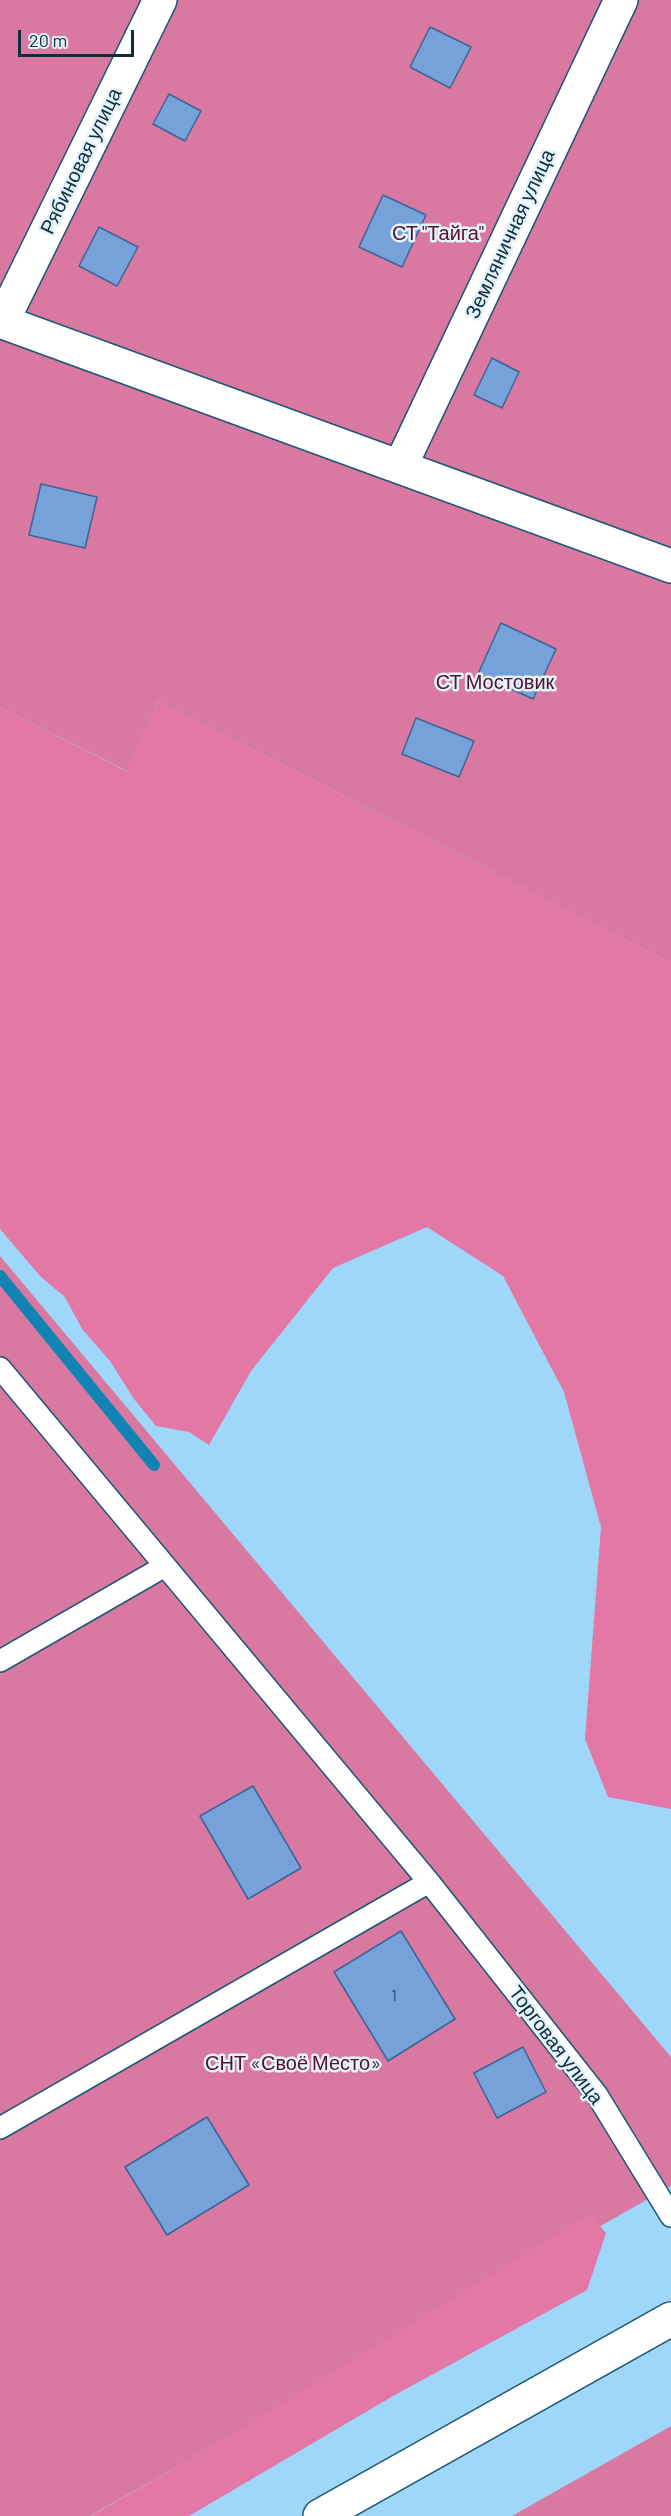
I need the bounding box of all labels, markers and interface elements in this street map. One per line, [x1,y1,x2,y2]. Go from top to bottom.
scale bar [21,18,136,56]
text: 20 m [29,29,67,51]
street label: Рябиновая улица [35,84,127,238]
street label: Земляничная улица [460,146,560,322]
park label: СТ "Тайга" [392,221,484,245]
park label: СТ Мостовик [436,670,554,694]
street label: Торговая улица [504,1981,608,2109]
house number: 1 [391,1986,397,2006]
park label: СНТ «Своё Место» [205,2051,381,2075]

